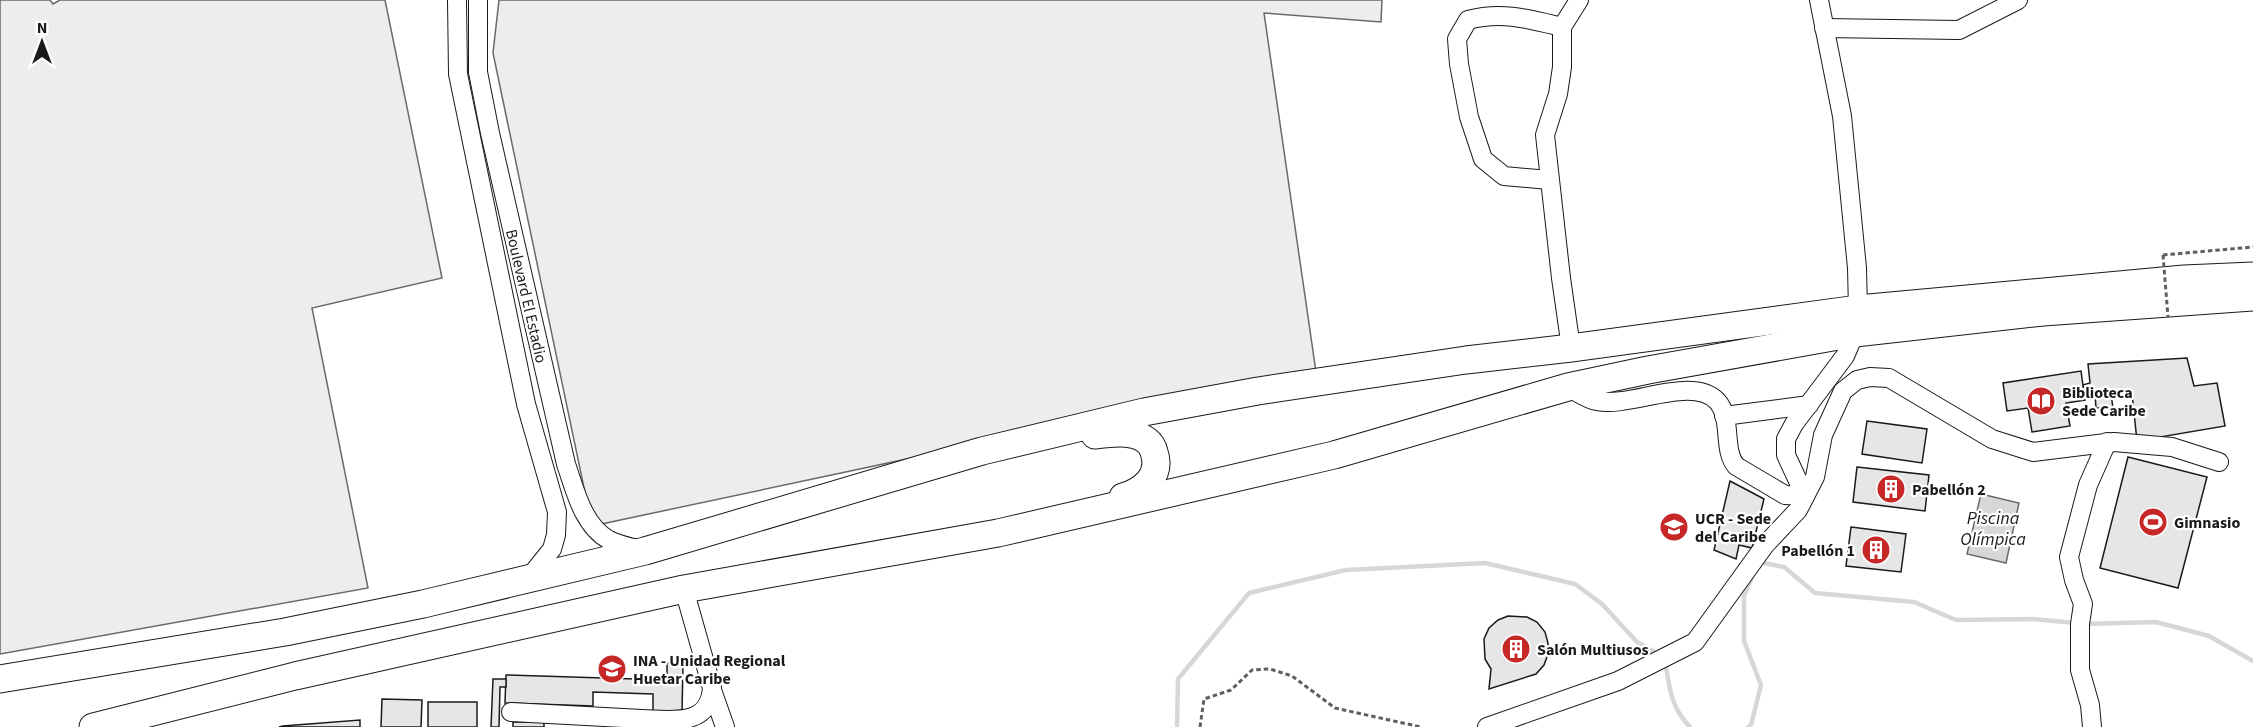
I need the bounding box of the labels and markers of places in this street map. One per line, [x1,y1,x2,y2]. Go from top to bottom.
place label: Biblioteca Sede Caribe [2062,382,2146,422]
library icon: Biblioteca Sede Caribe [2025,385,2057,417]
building icon: Pabellón 2 [1875,473,1907,505]
place label: Pabellón 2 [1912,479,1986,501]
sports icon: Gimnasio [2137,506,2169,538]
place label: UCR - Sede del Caribe [1695,508,1771,548]
school or university icon: UCR - Sede del Caribe [1658,511,1690,543]
place label: Gimnasio [2174,512,2240,534]
building icon: Pabellón 1 [1860,534,1892,566]
place label: Pabellón 1 [1781,540,1855,562]
building icon: Salón Multiusos [1500,633,1532,665]
place label: Salón Multiusos [1537,639,1649,661]
place label: INA - Unidad Regional Huetar Caribe [633,650,786,690]
school or university icon: INA - Unidad Regional Huetar Caribe [596,653,628,685]

